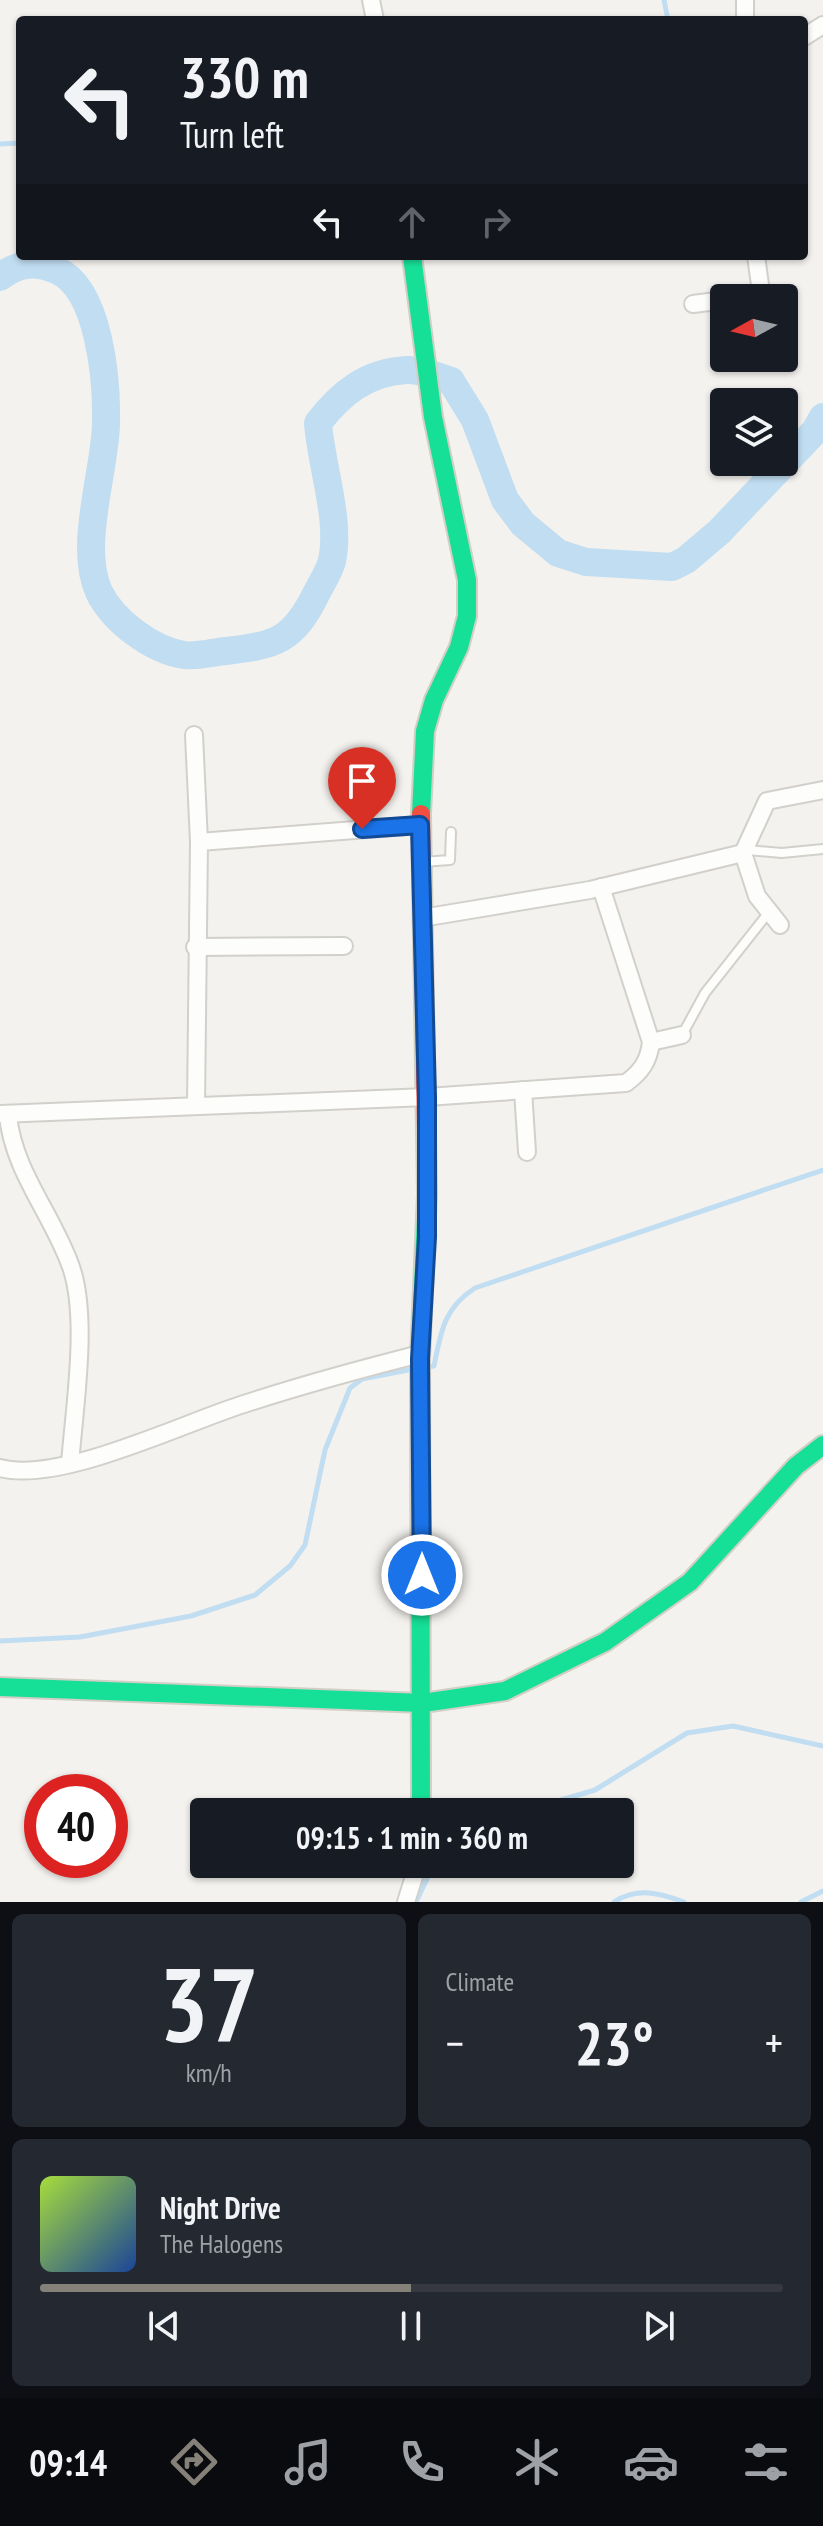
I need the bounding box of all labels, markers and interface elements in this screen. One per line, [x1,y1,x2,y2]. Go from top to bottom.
text: 330 m [180,41,309,113]
icon: left [48,48,152,152]
text: Turn left [180,111,284,158]
icon: left [306,200,350,244]
icon: ahead [390,200,434,244]
icon: right [474,200,518,244]
north arrow [710,284,798,372]
map controls [710,284,798,476]
button: layers [710,388,798,476]
pin [328,747,396,829]
icon: arrive [340,759,384,803]
position arrow [380,1533,464,1617]
speed limit sign: 40 [24,1774,128,1878]
text: 09:15 · 1 min · 360 m [296,1818,528,1857]
text: 37 [159,1936,258,2071]
text: Climate [446,1965,514,1998]
text: 23° [575,2004,654,2082]
text: − [446,2014,464,2071]
text: + [765,2014,783,2071]
text: km/h [186,2056,232,2089]
text: Night Drive [160,2188,281,2227]
text: The Halogens [160,2227,283,2260]
icon: previous [142,2304,186,2348]
icon: pause [389,2304,433,2348]
icon: next [637,2304,681,2348]
icon: directions [166,2434,222,2490]
icon: music [280,2434,336,2490]
icon: phone [394,2434,450,2490]
icon: climate [509,2434,565,2490]
icon: car [623,2434,679,2490]
icon: filters [738,2434,794,2490]
text: 09:14 [29,2439,107,2486]

